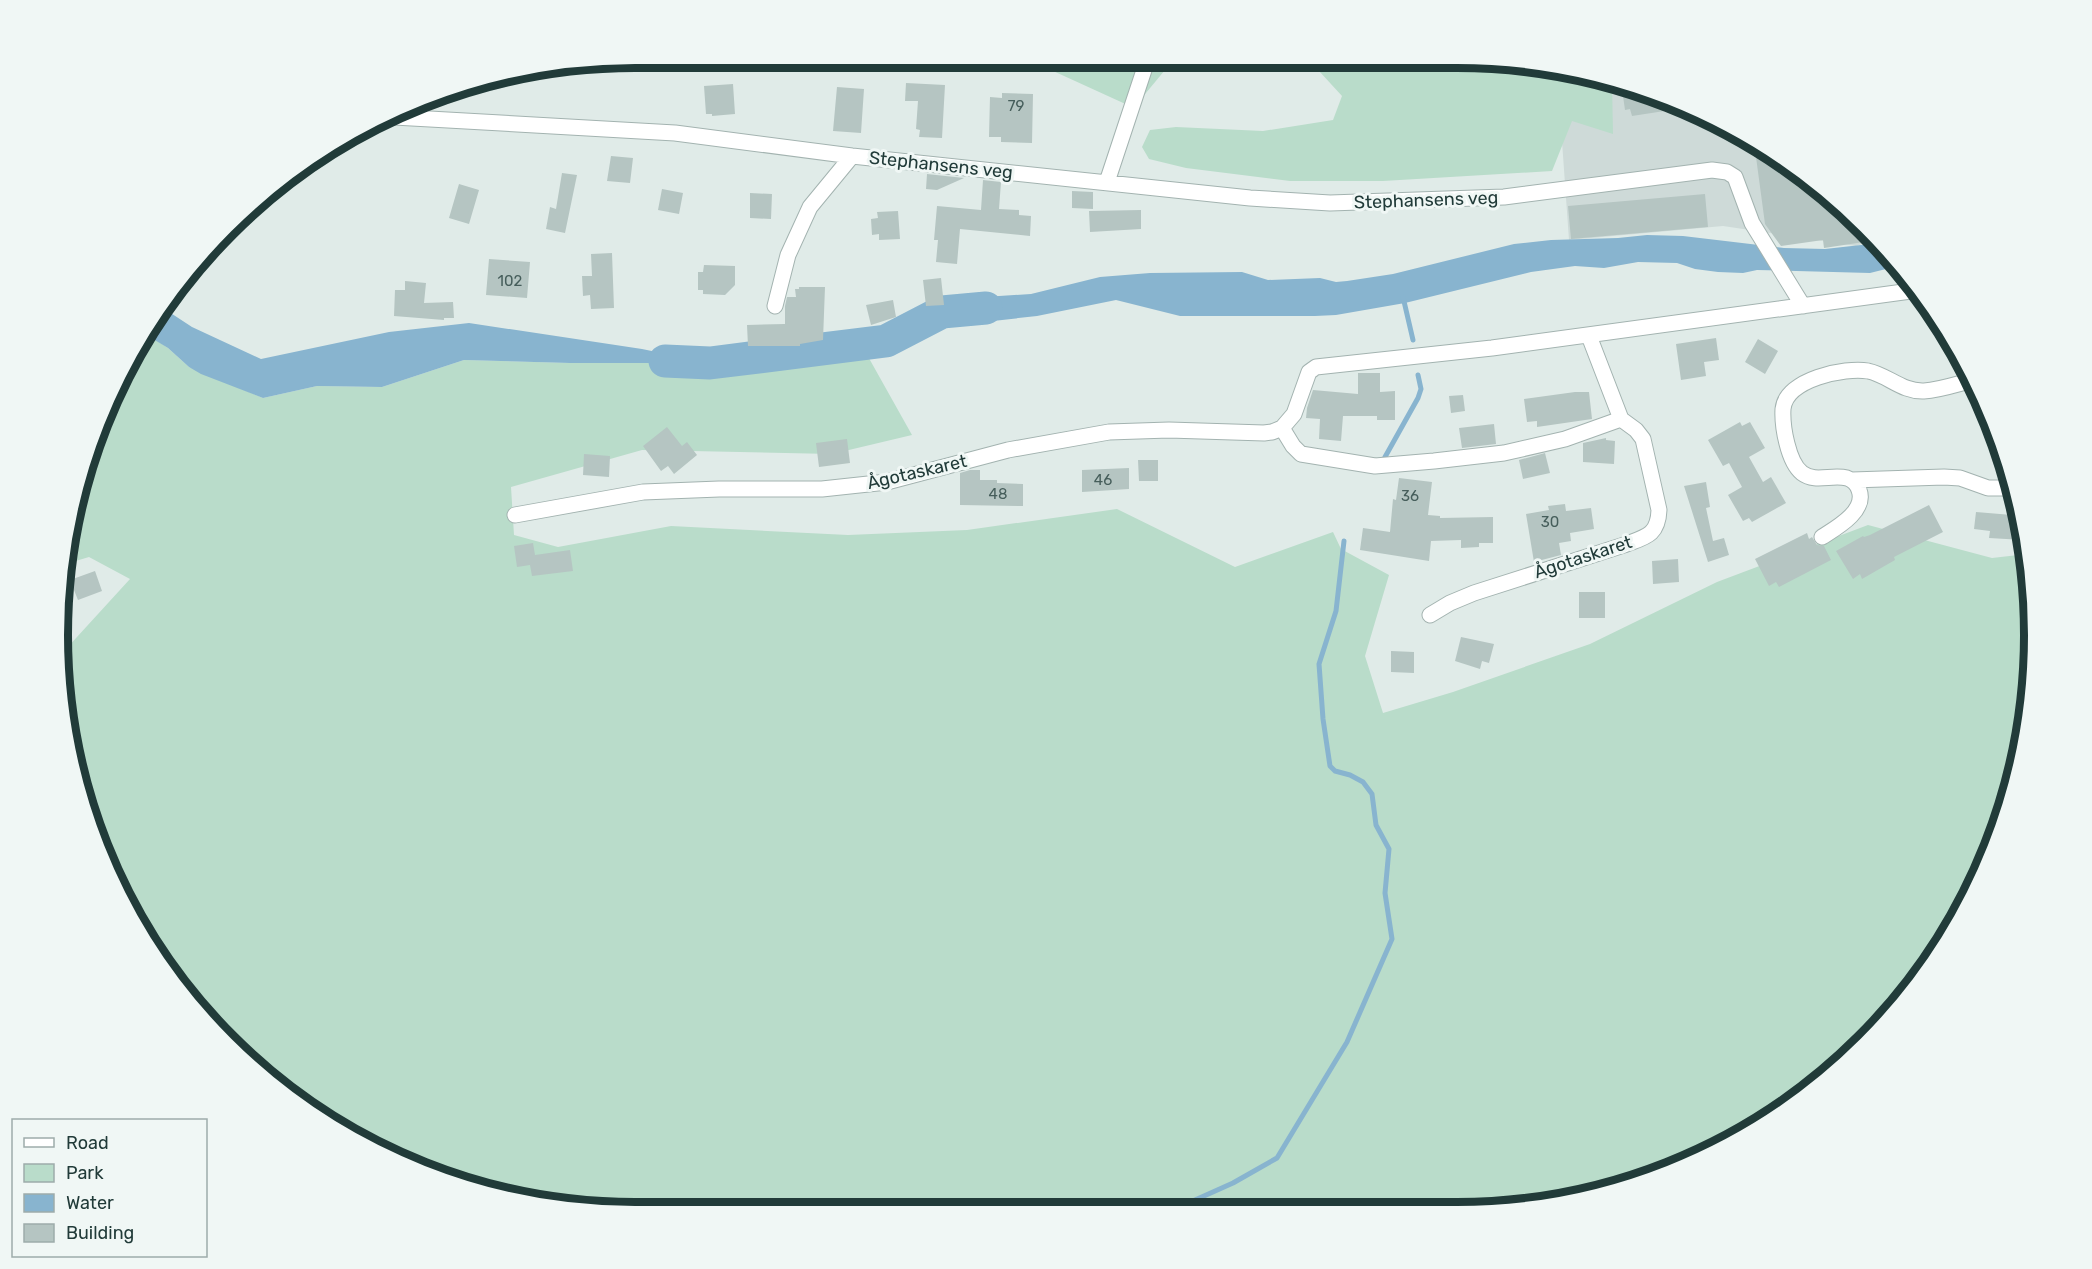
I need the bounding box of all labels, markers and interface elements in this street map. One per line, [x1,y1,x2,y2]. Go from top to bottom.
house number: 79 [1008,97,1024,115]
street label: Stephansens veg [868,147,1014,183]
street label: Stephansens veg [1353,186,1499,214]
house number: 102 [498,272,523,290]
street label: Ågotaskaret [865,450,969,494]
house number: 46 [1094,471,1112,489]
house number: 48 [989,485,1007,503]
house number: 36 [1401,487,1419,505]
house number: 30 [1541,513,1559,531]
street label: Ågotaskaret [1531,531,1635,583]
legend [12,1119,207,1257]
text: Road [66,1132,109,1154]
text: Park [66,1162,104,1184]
text: Water [66,1192,114,1214]
text: Building [66,1222,134,1244]

